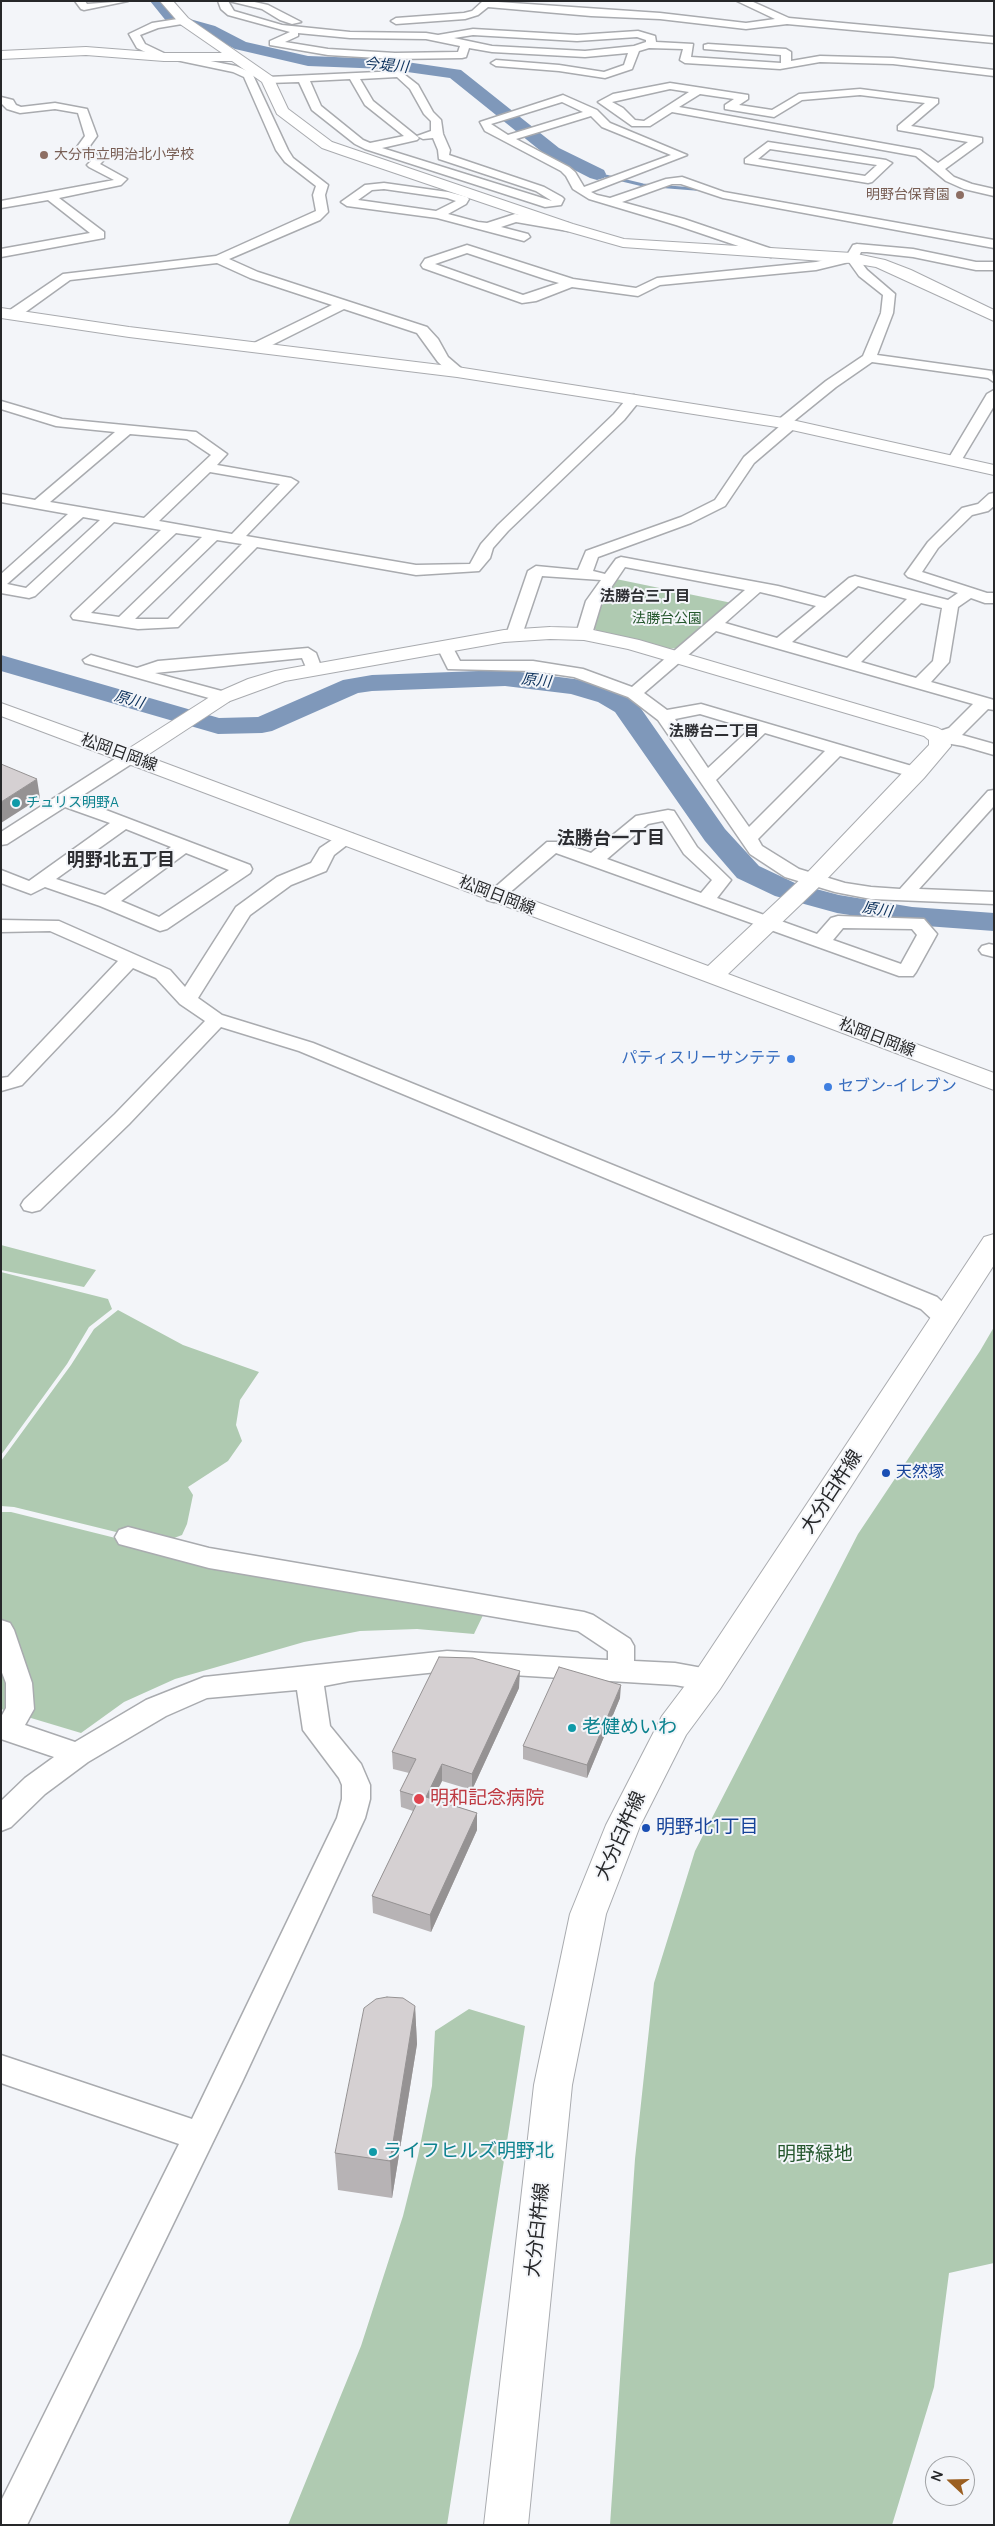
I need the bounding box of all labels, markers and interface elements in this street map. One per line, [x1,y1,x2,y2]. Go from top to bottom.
water label: 今堤川 [363,55,409,77]
place label: 大分市立明治北小学校 [54,147,194,163]
marker: 大分市立明治北小学校 [38,149,50,161]
place label: 明野台保育園 [866,187,950,203]
marker: 明野台保育園 [954,189,966,201]
district label: 法勝台三丁目 [600,588,690,606]
park label: 法勝台公園 [632,611,702,627]
water label: 原川 [520,670,552,692]
water label: 原川 [112,687,146,713]
district label: 法勝台二丁目 [669,723,759,741]
street label: 松岡日岡線 [78,730,160,776]
place label: チュリス明野A [26,795,119,811]
marker: チュリス明野A [10,797,22,809]
district label: 法勝台一丁目 [557,828,665,850]
district label: 明野北五丁目 [67,850,175,872]
street label: 松岡日岡線 [456,873,538,919]
water label: 原川 [861,899,893,921]
street label: 松岡日岡線 [836,1015,918,1061]
place label: パティスリーサンテテ [621,1049,781,1069]
marker: パティスリーサンテテ [785,1053,797,1065]
place label: セブン-イレブン [838,1077,957,1097]
marker: セブン-イレブン [822,1081,834,1093]
street label: 大分臼杵線 [797,1446,867,1538]
place label: 天然塚 [896,1463,944,1483]
marker: 天然塚 [880,1467,892,1479]
place label: 老健めいわ [582,1717,677,1739]
marker: 老健めいわ [566,1722,578,1734]
place label: 明和記念病院 [430,1788,544,1810]
street label: 大分臼杵線 [591,1788,651,1884]
marker: 明和記念病院 [412,1792,426,1806]
place label: 明野北1丁目 [656,1817,758,1839]
marker: 明野北1丁目 [640,1822,652,1834]
place label: ライフヒルズ明野北 [383,2141,554,2163]
park label: 明野緑地 [777,2144,853,2166]
marker: ライフヒルズ明野北 [367,2146,379,2158]
street label: 大分臼杵線 [522,2182,554,2278]
north arrow [925,2456,975,2506]
text: N [926,2468,947,2484]

